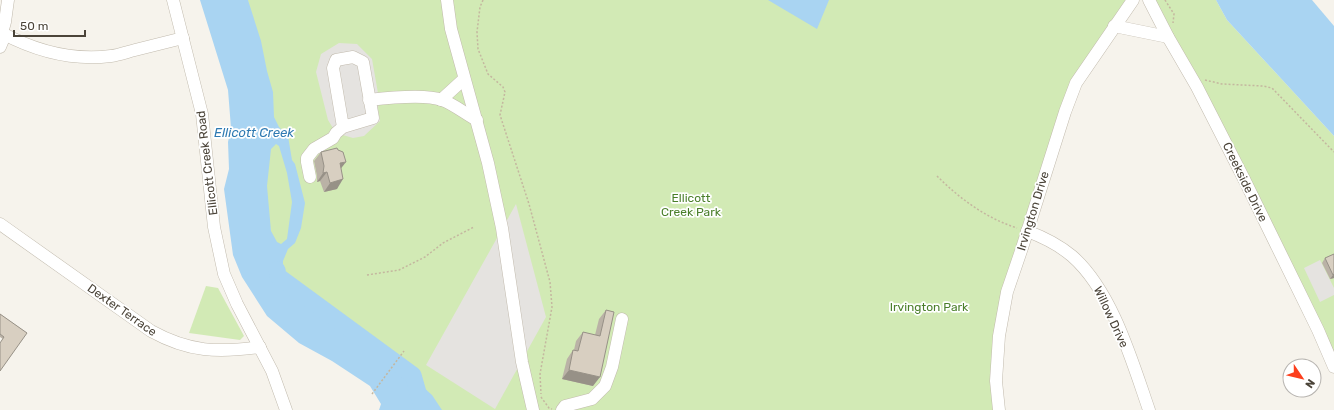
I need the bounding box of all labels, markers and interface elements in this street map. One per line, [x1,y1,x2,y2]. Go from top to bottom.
scale bar [14,12,85,38]
text: 50 m [20,19,48,33]
street label: Ellicott Creek Road [194,110,220,216]
water label: Ellicott Creek [214,125,294,140]
street label: Creekside Drive [1220,140,1270,224]
street label: Irvington Drive [1014,169,1052,252]
park label: Ellicott Creek Park [661,191,722,219]
street label: Dexter Terrace [85,281,159,339]
street label: Willow Drive [1091,284,1131,350]
park label: Irvington Park [890,300,969,314]
north arrow [1282,358,1322,398]
text: N [1302,376,1317,390]

